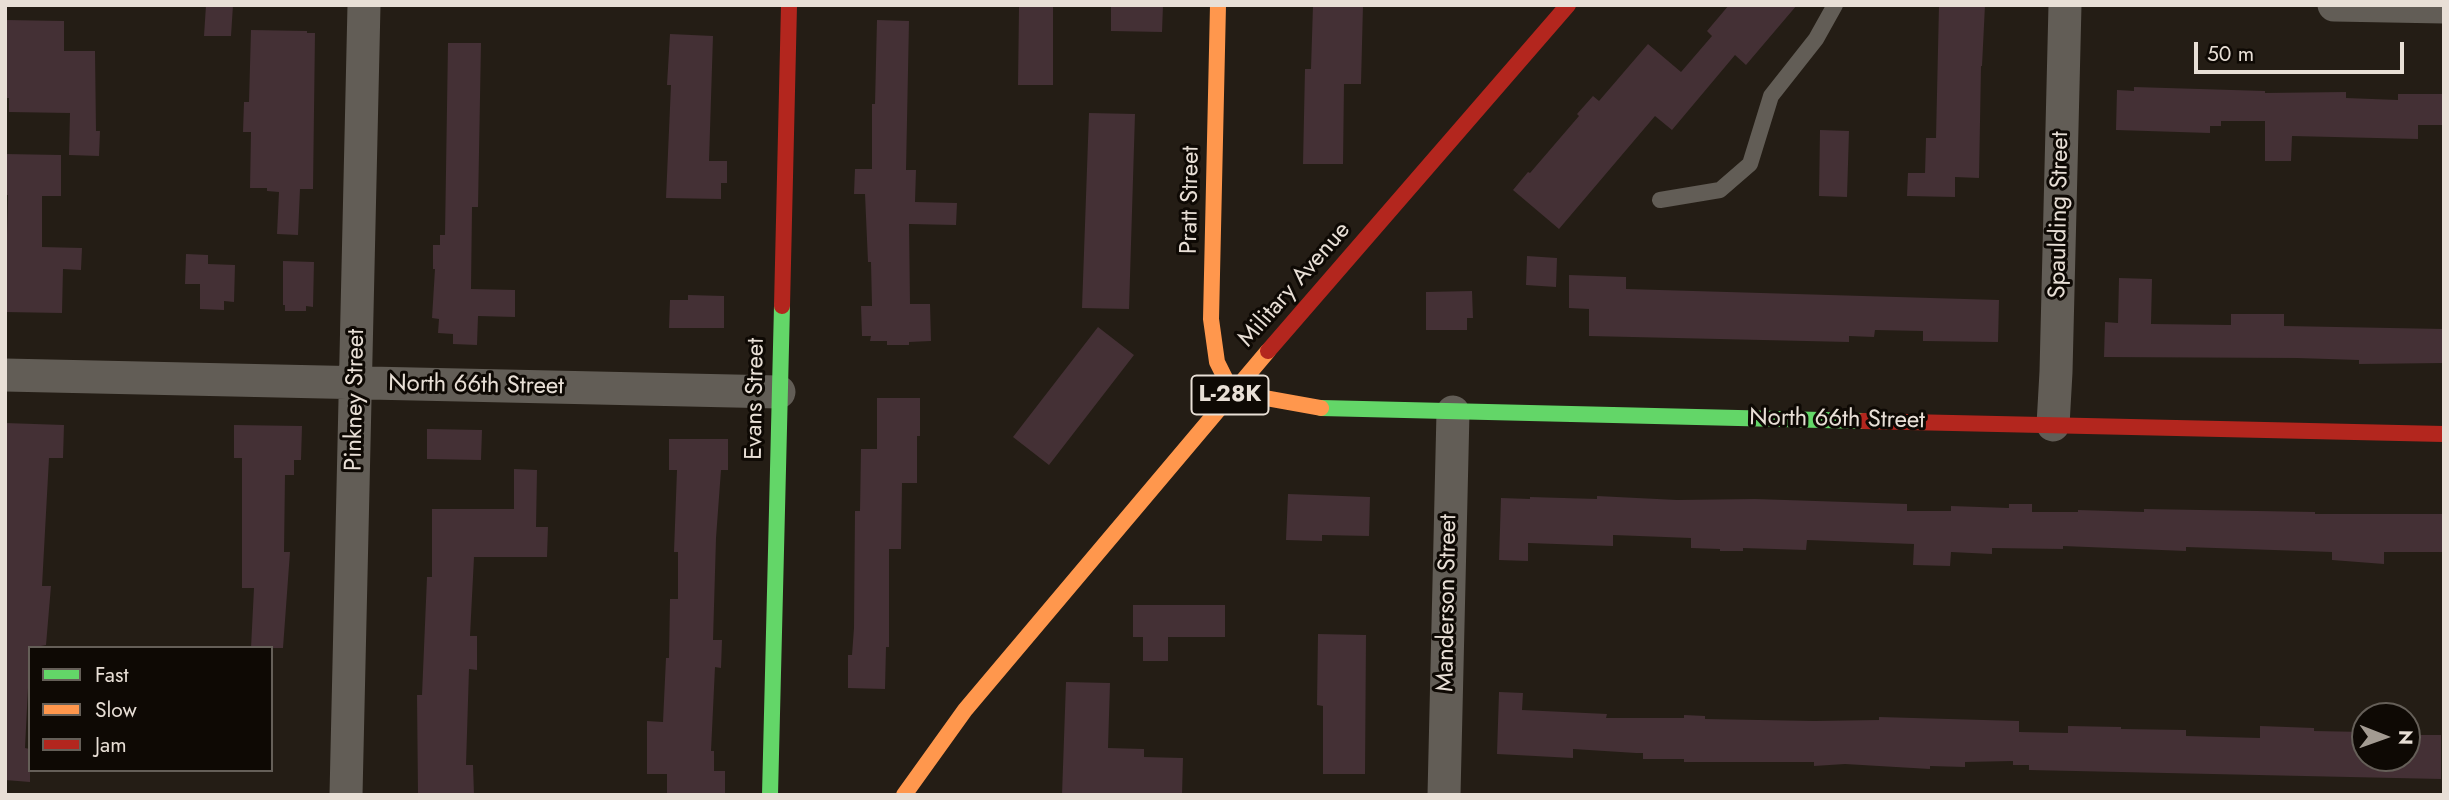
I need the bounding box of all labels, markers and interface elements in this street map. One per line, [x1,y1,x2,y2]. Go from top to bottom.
scale bar [2197,28,2407,72]
text: 50 m [2207,39,2254,69]
street label: Spaulding Street [2044,131,2076,299]
street label: Pratt Street [1176,146,1206,254]
street label: Military Avenue [1233,217,1357,353]
street label: Pinkney Street [340,329,372,471]
street label: Evans Street [741,338,771,460]
street label: North 66th Street [388,370,564,402]
road number: L-28K [1192,376,1268,414]
street label: North 66th Street [1749,404,1925,436]
street label: Manderson Street [1432,514,1464,692]
legend [28,646,273,772]
text: Fast [95,660,128,690]
text: Slow [95,695,137,725]
north arrow [2351,702,2421,772]
text: Jam [95,730,127,760]
text: N [2392,730,2419,745]

